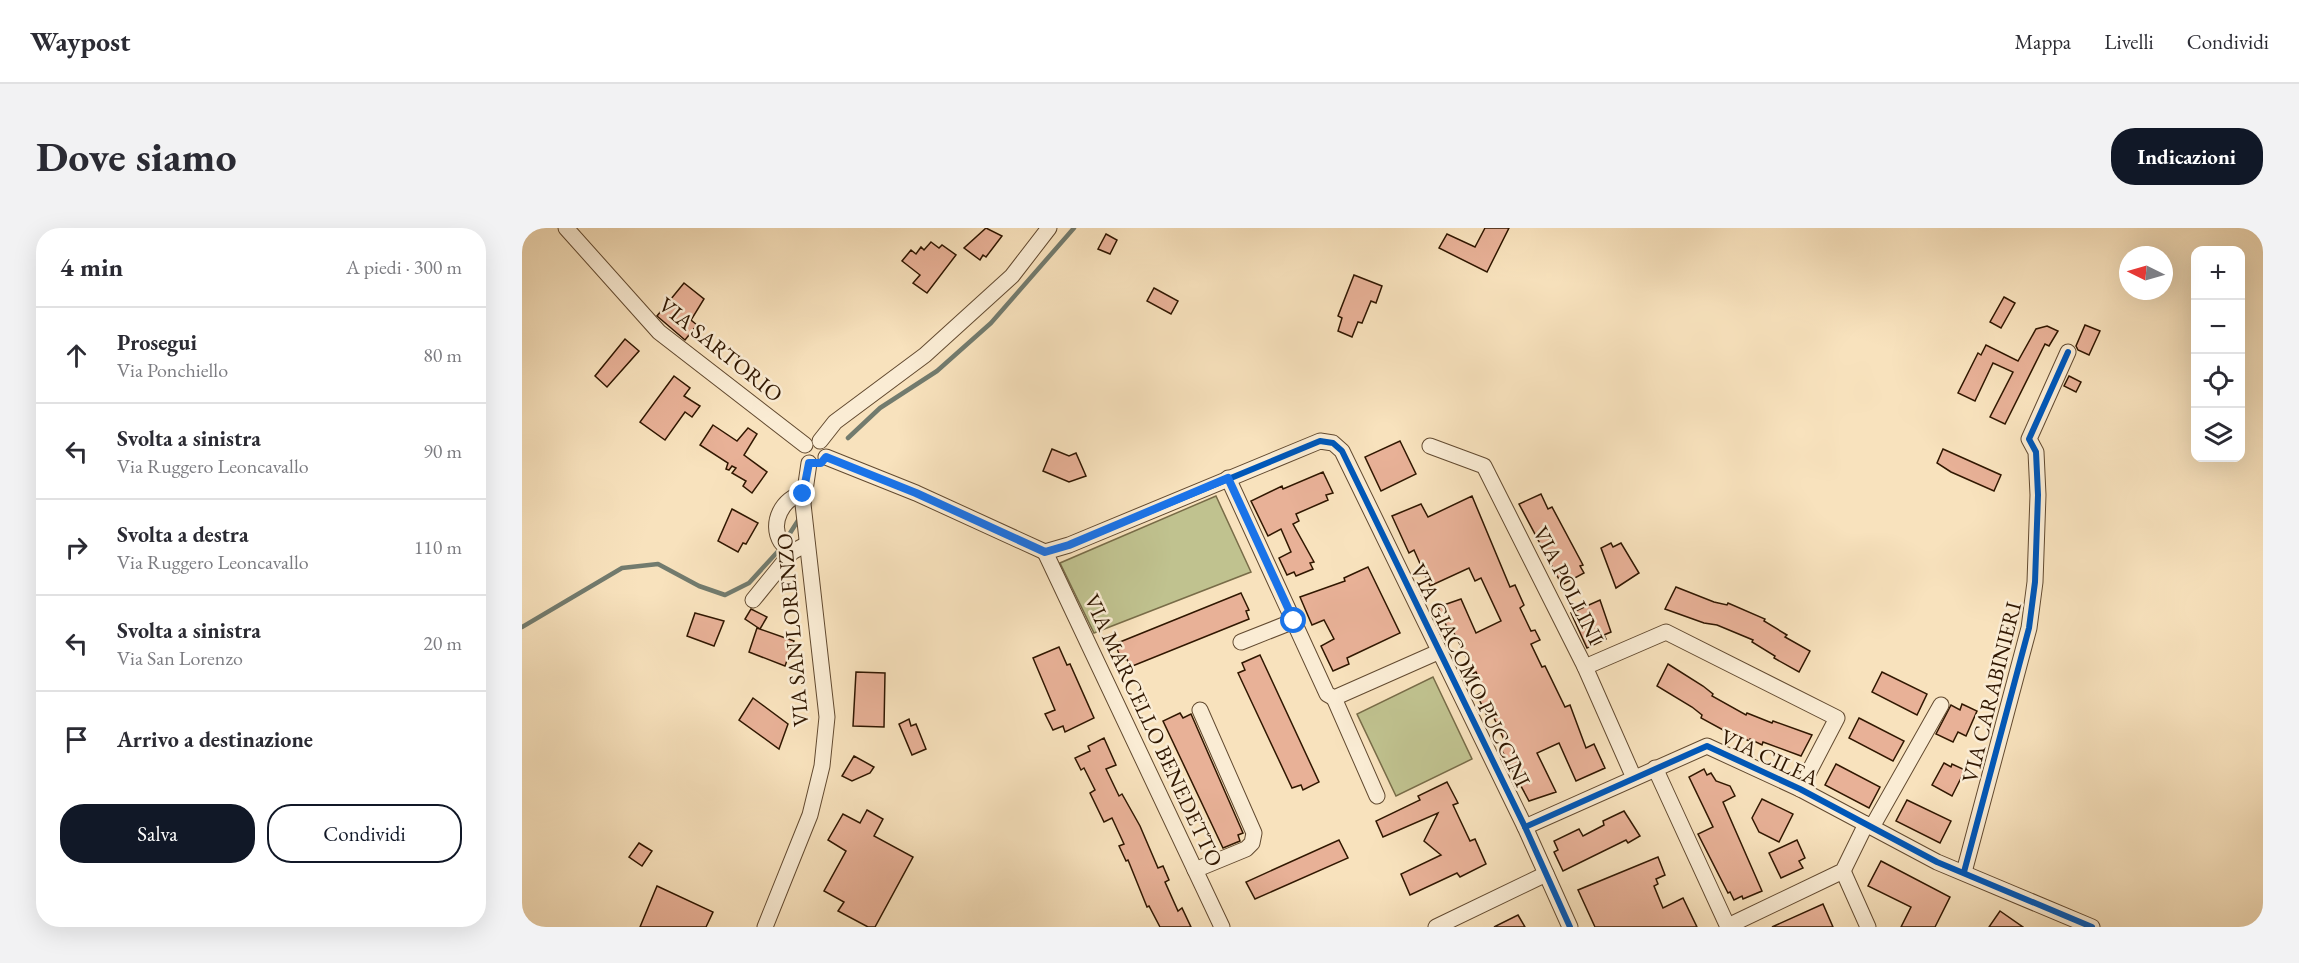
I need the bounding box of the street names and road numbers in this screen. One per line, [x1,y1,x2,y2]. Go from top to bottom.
street label: VIA SARTORIO [653,290,789,408]
street label: VIA POLLINI [1526,521,1611,650]
street label: VIA SAN LORENZO [770,532,815,728]
street label: VIA GIACOMO PUCCINI [1404,559,1538,792]
street label: VIA MARCELLO BENEDETTO [1078,589,1230,871]
street label: VIA CARABINIERI [1955,598,2028,786]
street label: VIA CILEA [1716,722,1824,793]

